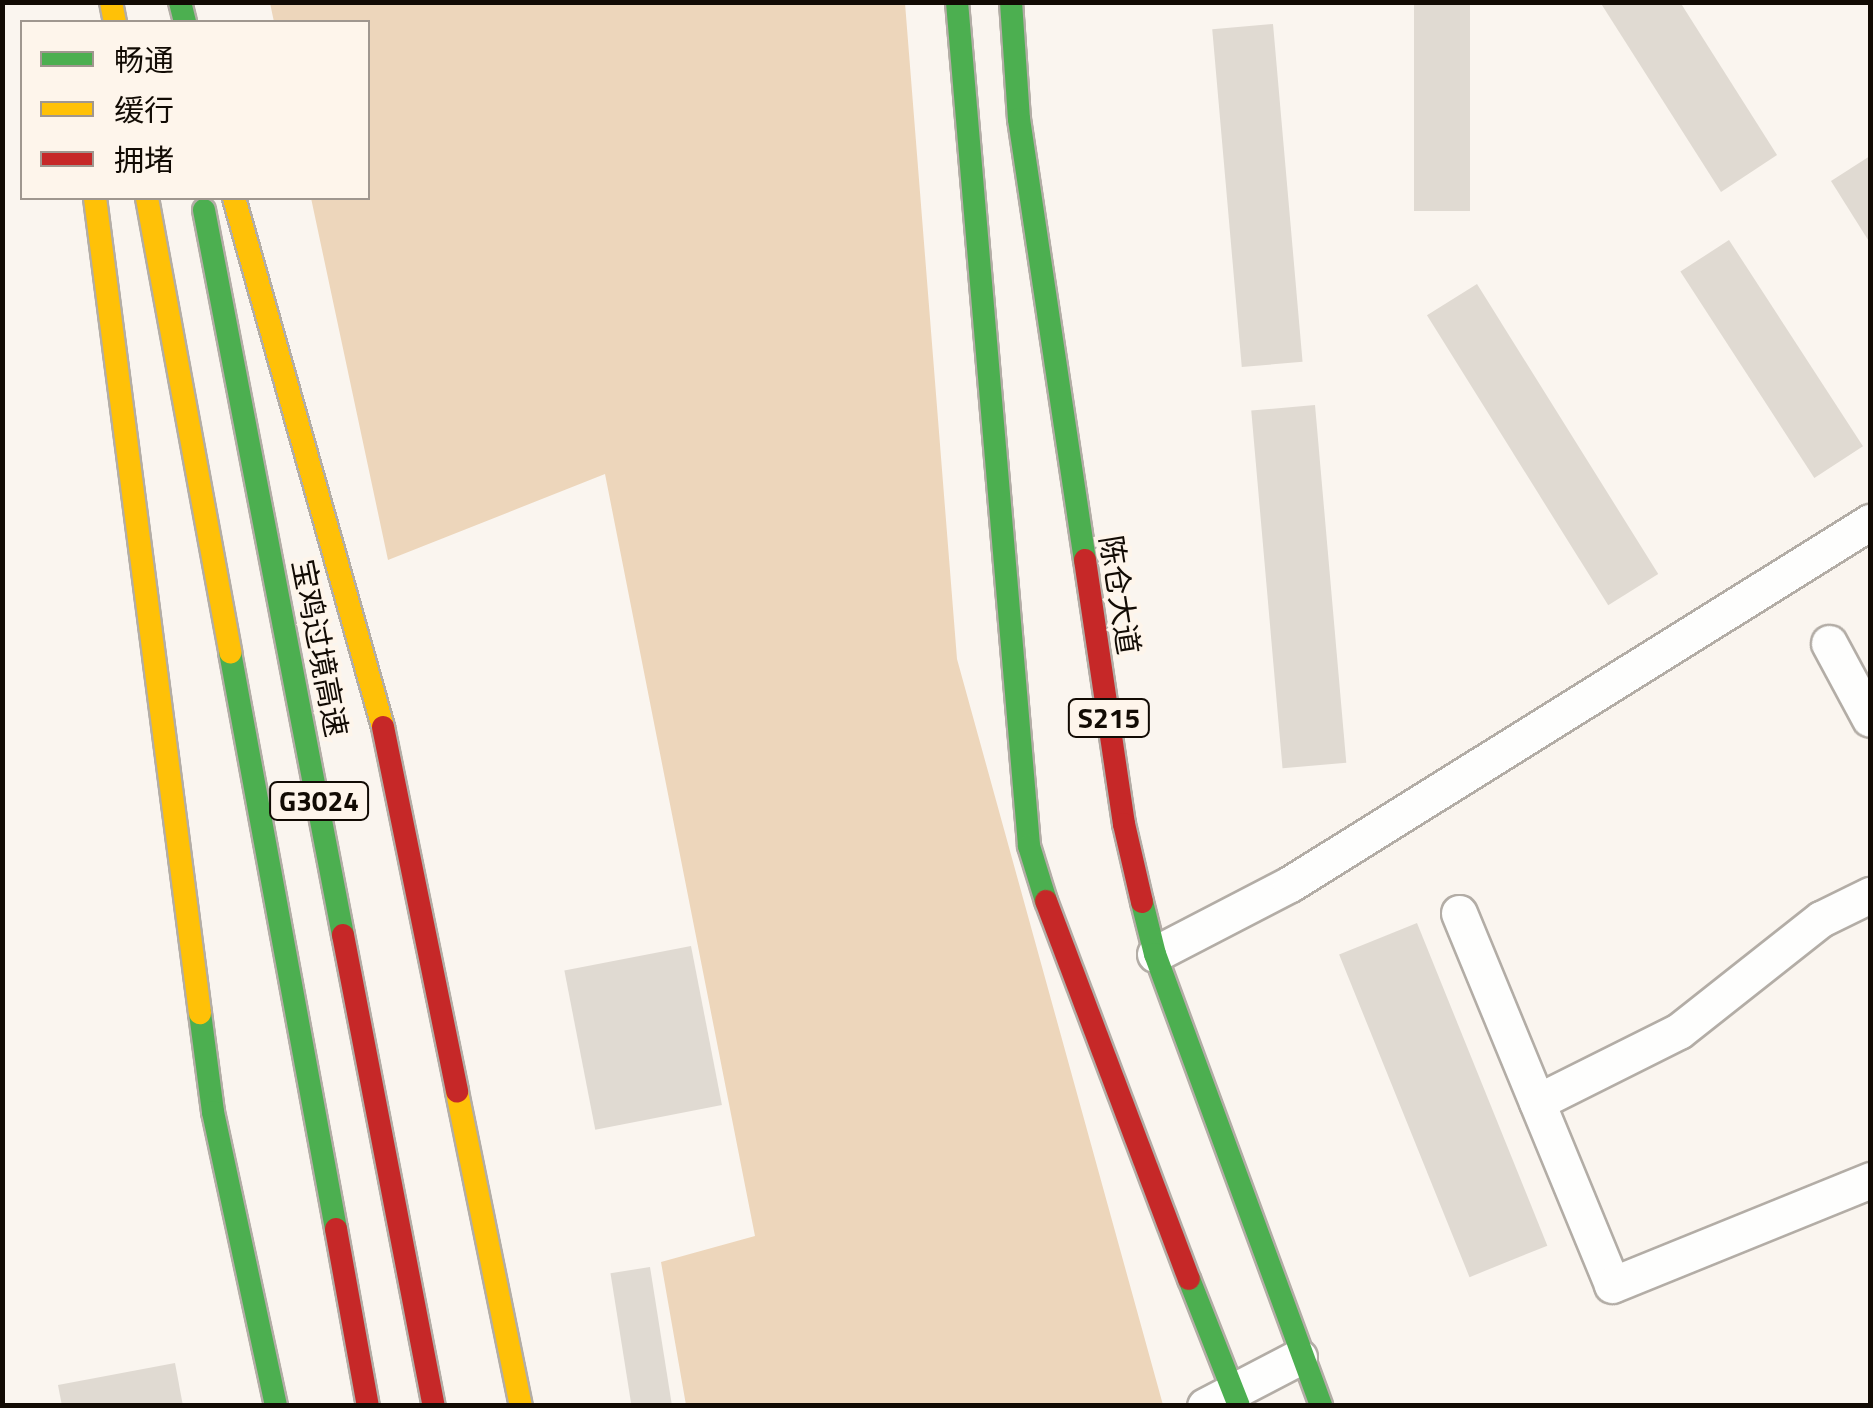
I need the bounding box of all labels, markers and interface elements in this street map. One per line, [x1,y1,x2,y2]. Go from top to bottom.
legend [20,20,370,200]
text: 畅通 [114,37,174,83]
text: 缓行 [114,87,174,133]
text: 拥堵 [114,137,174,183]
street label: 陈仓大道 [1093,533,1147,657]
street label: 宝鸡过境高速 [285,556,355,740]
road number: S215 [1066,695,1152,741]
road number: G3024 [269,778,369,824]

